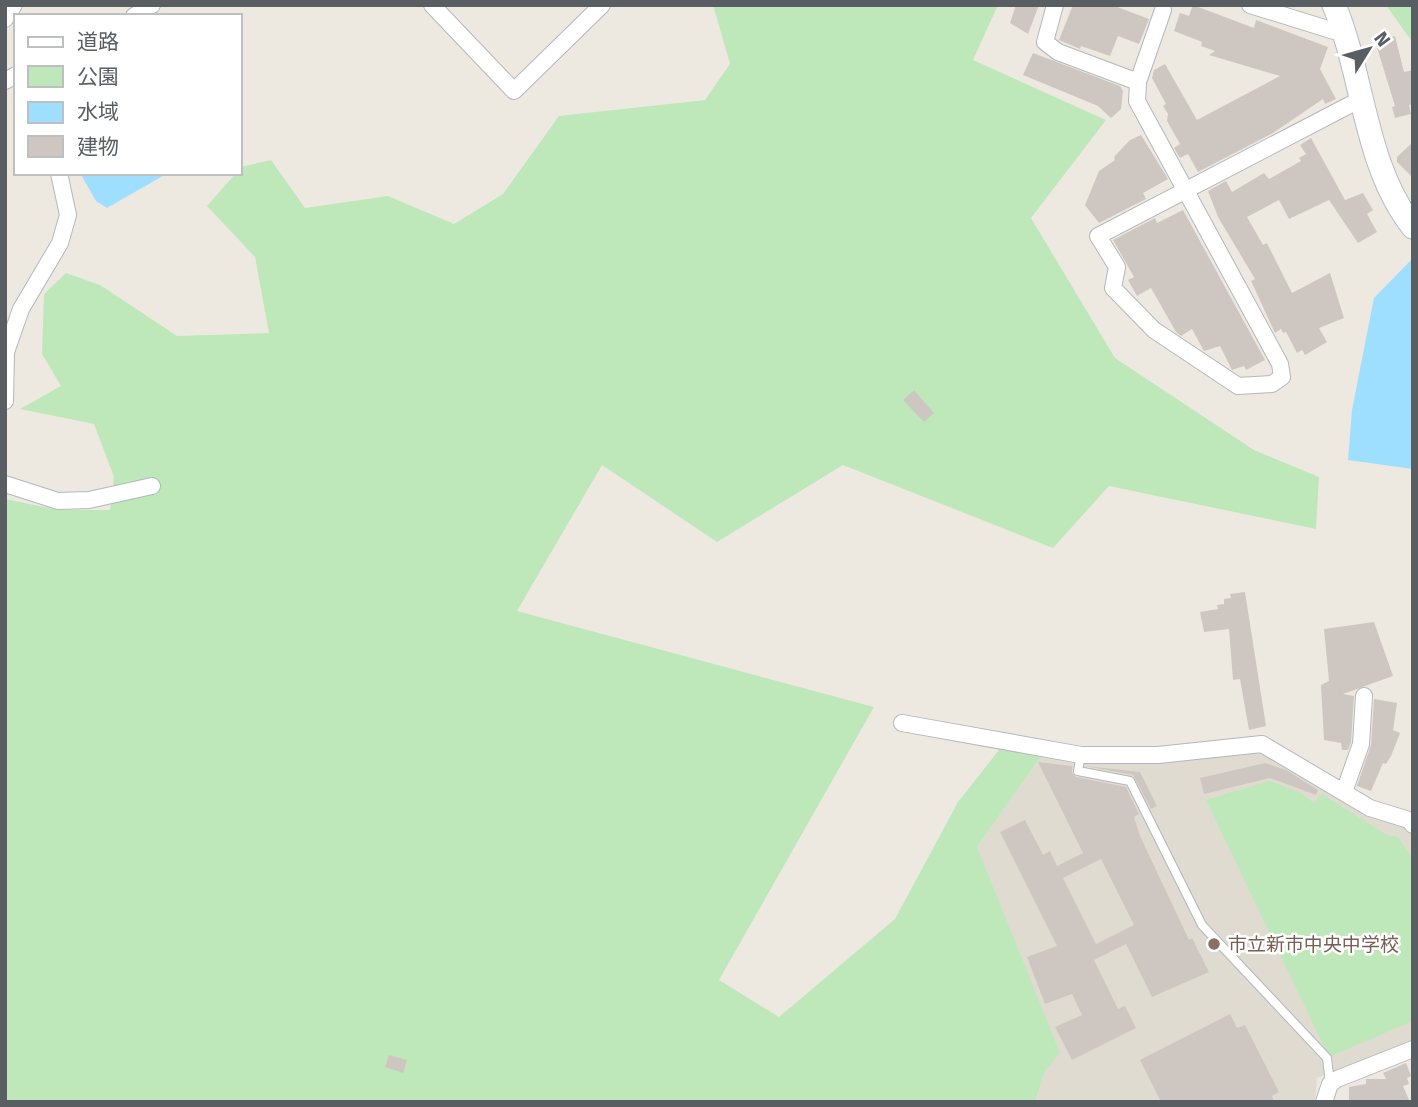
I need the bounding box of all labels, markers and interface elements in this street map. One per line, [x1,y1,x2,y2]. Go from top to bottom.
legend [14,14,242,175]
north arrow [1334,14,1404,84]
text: N [1369,27,1395,51]
text: 道路 [77,29,119,55]
text: 公園 [77,64,119,90]
text: 水域 [77,99,119,125]
text: 建物 [77,134,119,160]
place label: 市立新市中央中学校 [1228,933,1399,956]
marker: 市立新市中央中学校 [1206,936,1222,952]

